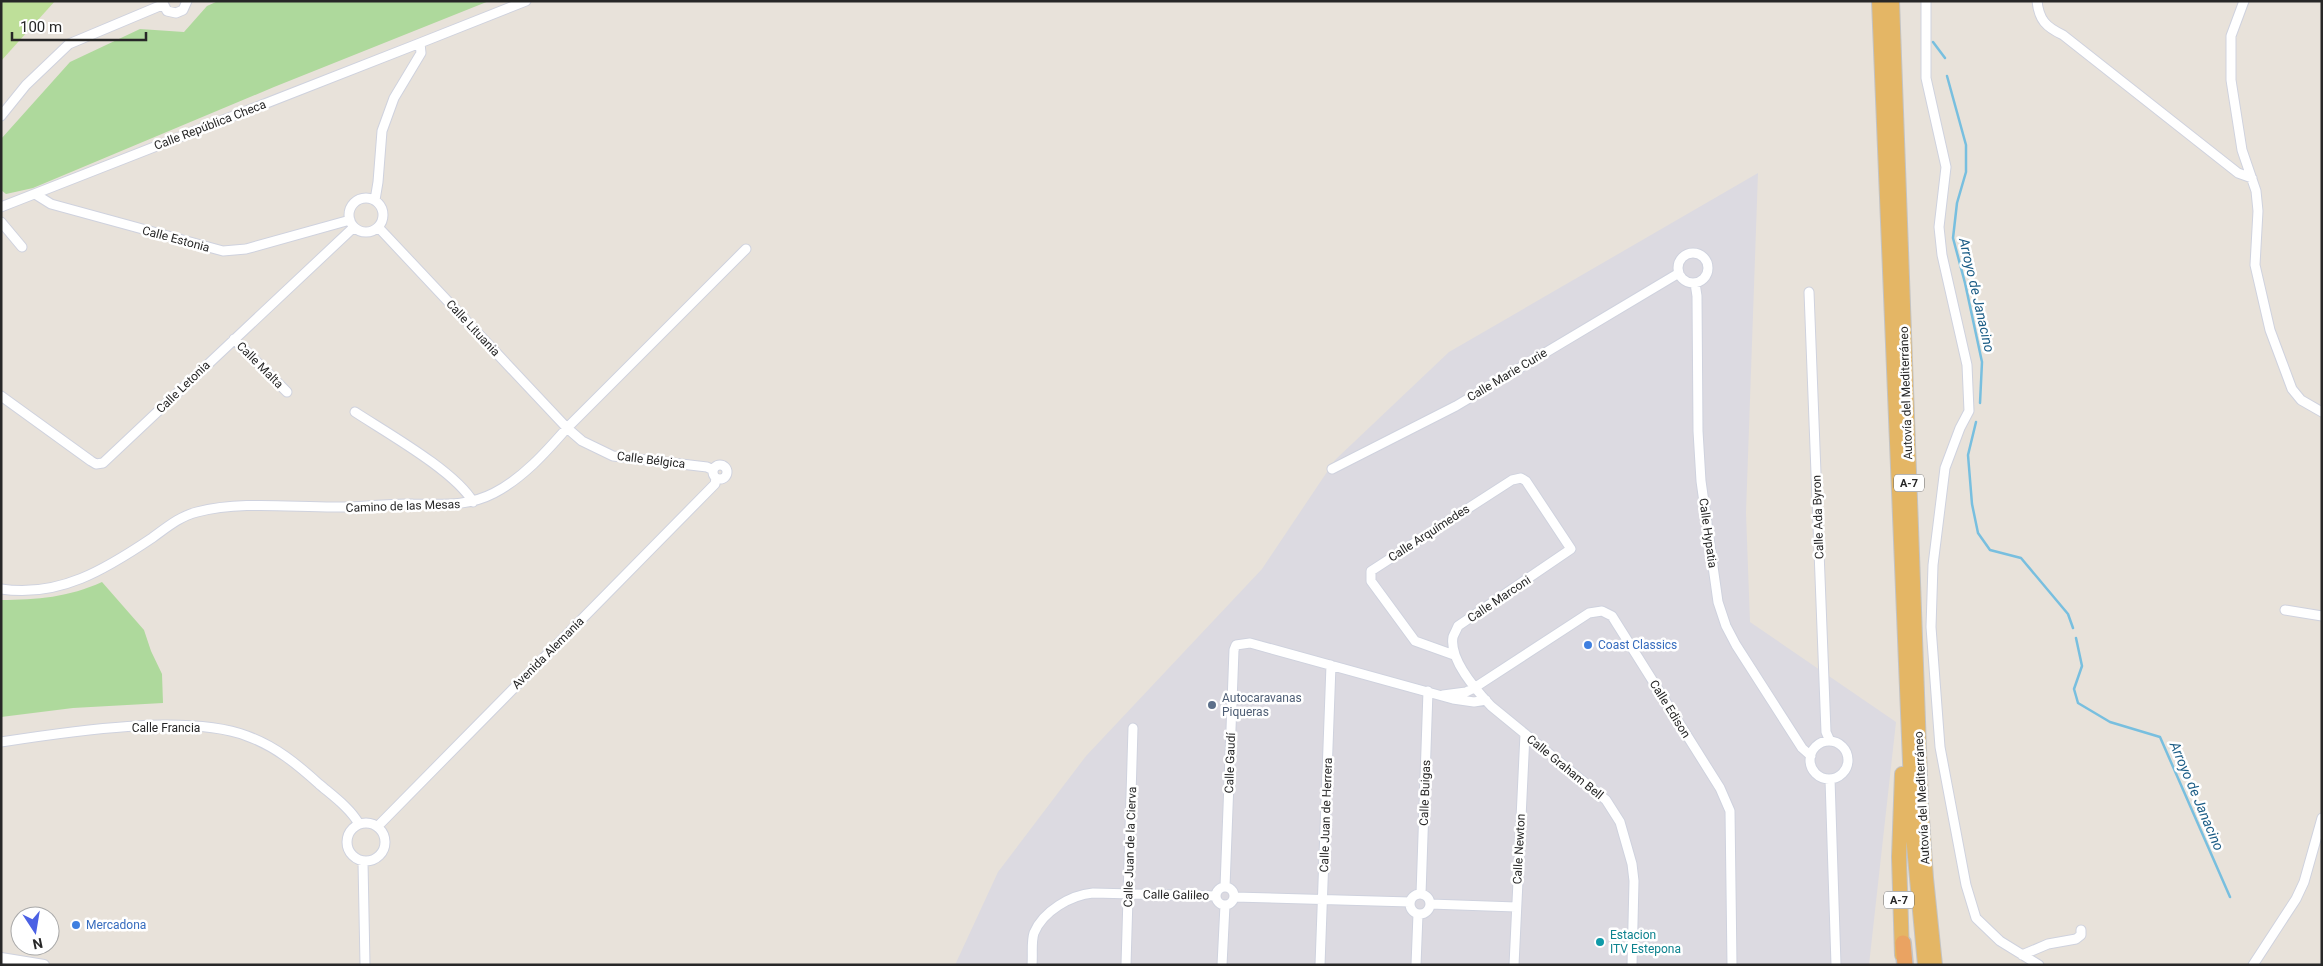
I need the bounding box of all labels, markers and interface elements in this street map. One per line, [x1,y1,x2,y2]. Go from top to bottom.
scale bar [12,10,146,42]
text: 100 m [20,18,62,36]
street label: Calle República Checa [152,97,268,153]
street label: Calle Estonia [141,223,211,255]
water label: Arroyo de Janacino [1956,235,1998,354]
street label: Calle Lituania [443,297,503,359]
street label: Autovía del Mediterráneo [1897,326,1915,460]
street label: Calle Malta [234,339,286,391]
street label: Calle Marie Curie [1465,346,1549,404]
street label: Calle Letonia [153,358,213,416]
street label: Calle Bélgica [616,449,686,471]
road number: A-7 [1894,474,1924,492]
street label: Calle Ada Byron [1810,475,1826,559]
street label: Camino de las Mesas [345,497,461,515]
street label: Calle Hypatia [1696,497,1720,569]
street label: Calle Arquímedes [1386,502,1472,564]
street label: Calle Marconi [1465,573,1533,625]
street label: Avenida Alemania [509,614,587,692]
place label: Coast Classics [1598,638,1677,652]
marker: Coast Classics [1582,639,1594,651]
street label: Calle Edison [1647,677,1693,741]
place label: Autocaravanas Piqueras [1222,691,1302,719]
marker: Autocaravanas Piqueras [1206,699,1218,711]
street label: Calle Francia [132,721,200,735]
street label: Calle Gaudí [1222,731,1238,794]
street label: Autovía del Mediterráneo [1912,731,1932,865]
street label: Calle Graham Bell [1524,732,1606,802]
water label: Arroyo de Janacino [2166,738,2227,853]
street label: Calle Juan de Herrera [1317,757,1335,873]
street label: Calle Buigas [1417,760,1433,826]
street label: Calle Juan de la Cierva [1121,786,1139,908]
street label: Calle Newton [1510,813,1528,885]
street label: Calle Galileo [1143,887,1209,903]
road number: A-7 [1884,892,1914,908]
north arrow [10,906,60,956]
place label: Mercadona [86,918,146,932]
marker: Mercadona [70,919,82,931]
place label: Estacion ITV Estepona [1610,928,1681,956]
text: N [31,935,44,953]
marker: Estacion ITV Estepona [1594,936,1606,948]

